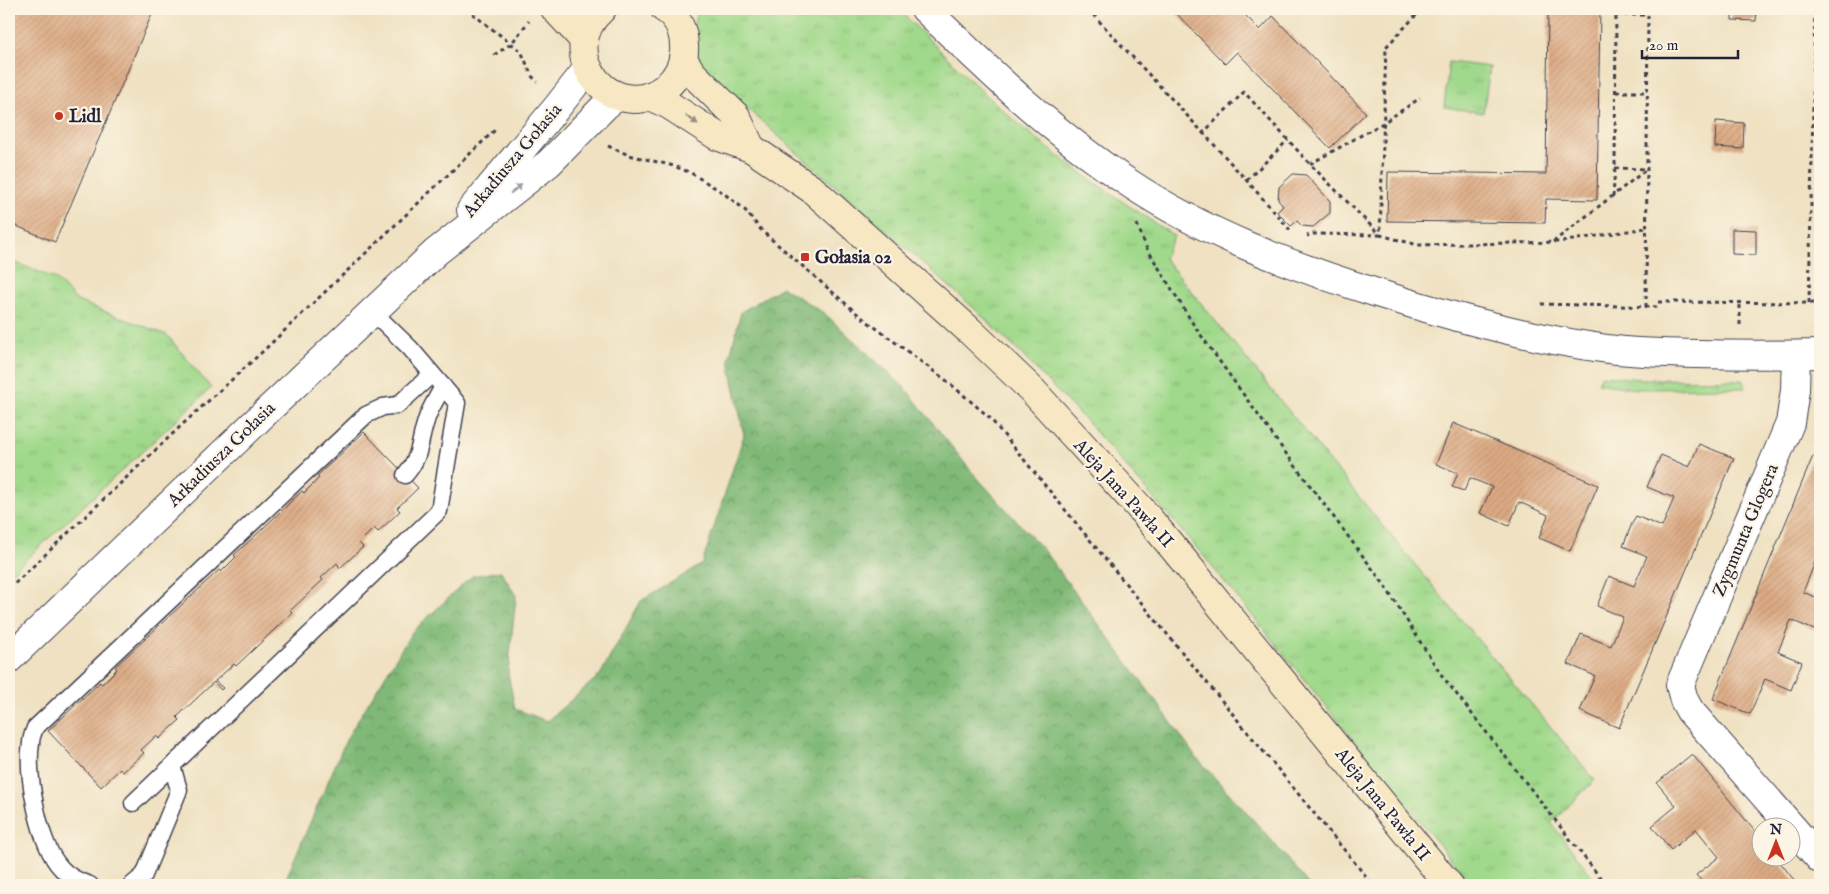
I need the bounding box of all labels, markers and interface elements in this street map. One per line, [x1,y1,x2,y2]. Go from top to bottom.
scale bar [1642,28,1738,60]
text: 20 m [1649,36,1679,55]
street label: Arkadiusza Gołasia [458,99,568,223]
place label: Lidl [69,106,102,129]
marker: Lidl [53,110,65,122]
one-way arrow [686,115,699,125]
one-way arrow [509,184,522,195]
place label: Gołasia 02 [815,247,892,270]
marker: Gołasia 02 [799,251,811,263]
street label: Arkadiusza Gołasia [162,397,281,513]
street label: Aleja Jana Pawła II [1067,434,1178,553]
street label: Zygmunta Glogera [1708,460,1785,601]
street label: Aleja Jana Pawła II [1329,743,1435,866]
north arrow [1752,816,1802,866]
text: N [1769,821,1782,839]

